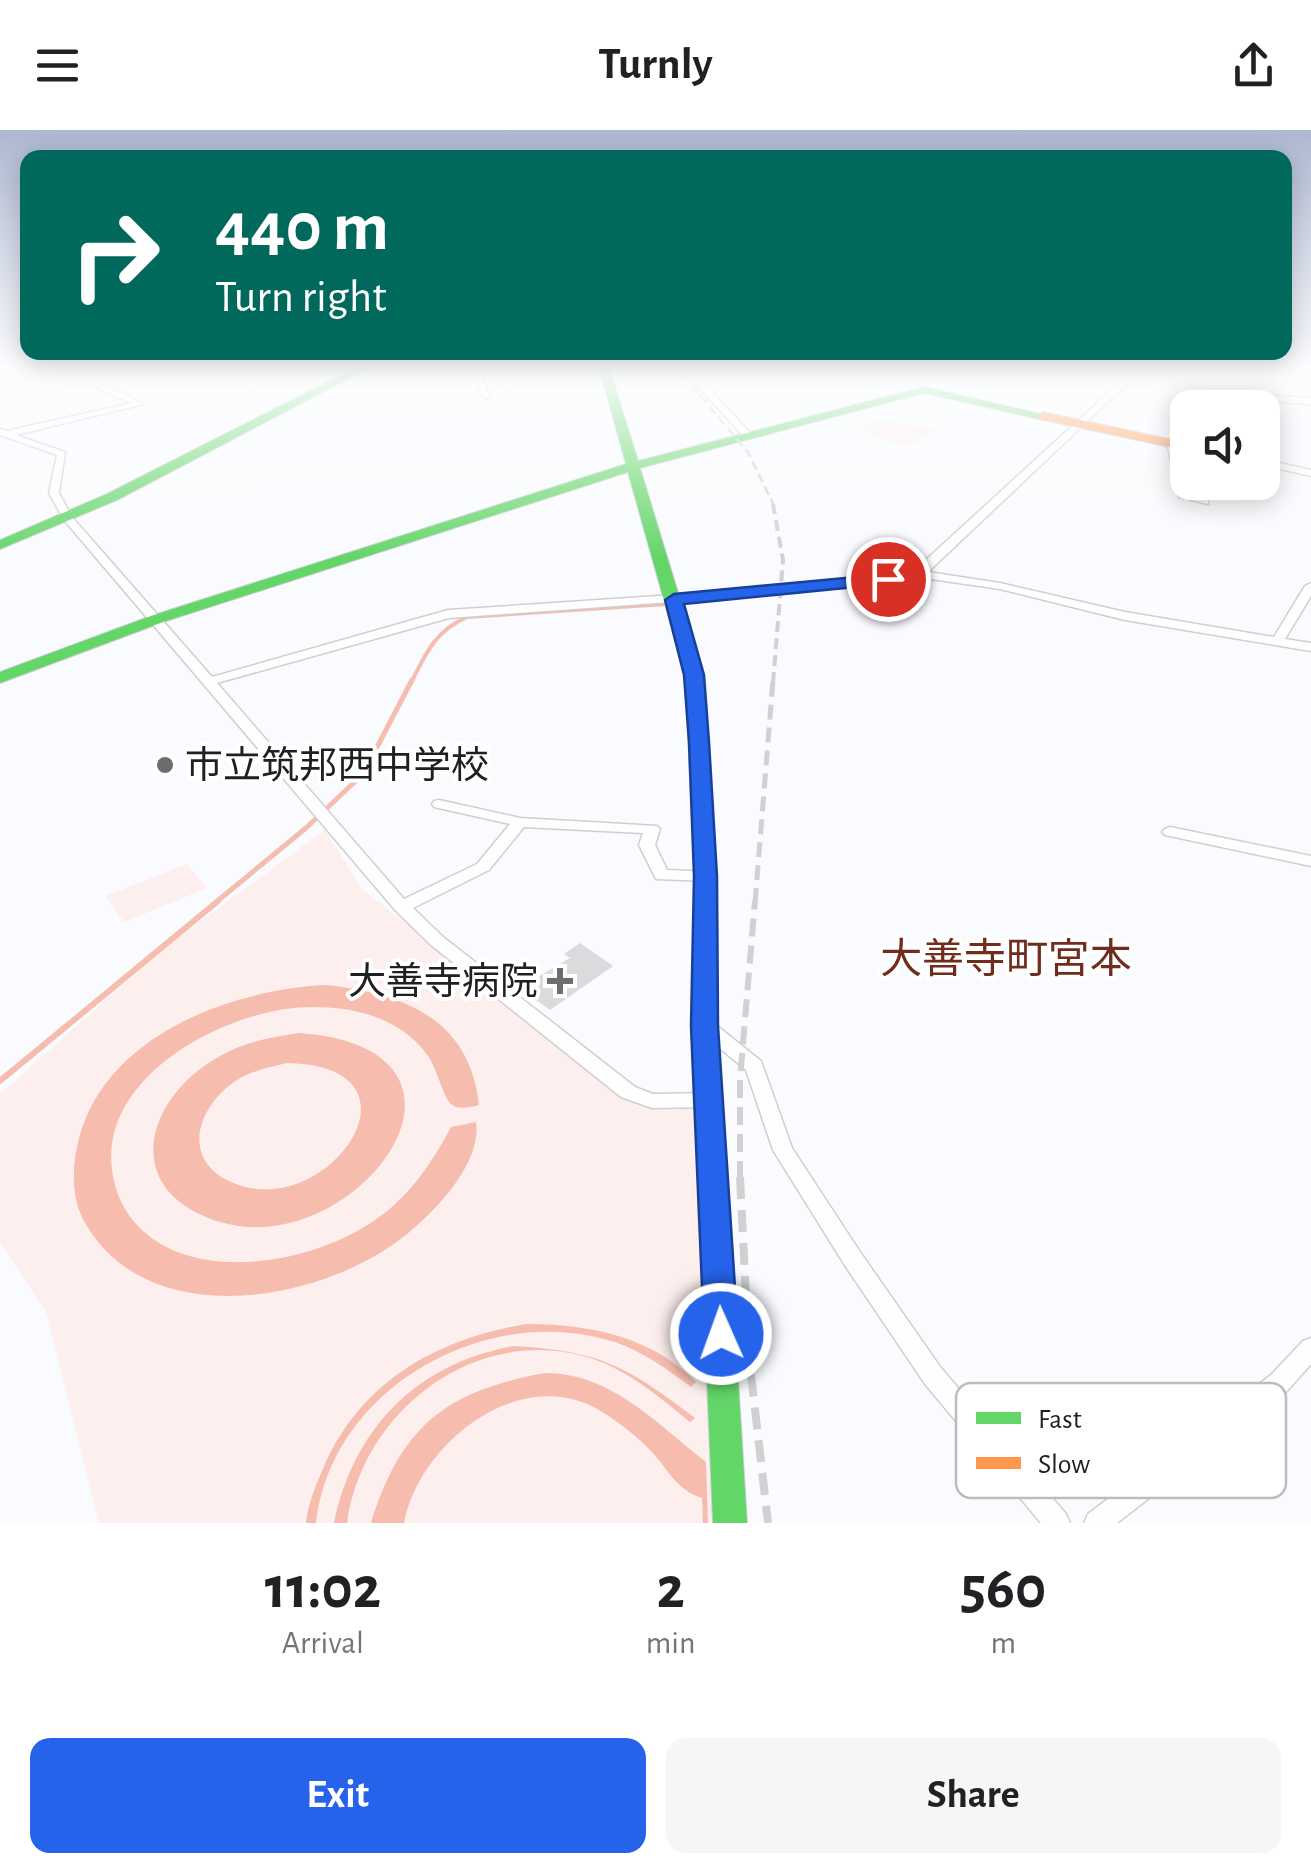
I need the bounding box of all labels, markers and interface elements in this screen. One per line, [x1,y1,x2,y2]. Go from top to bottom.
icon: menu [30,38,85,93]
icon: share [1226,38,1281,93]
text: Turnly [598,42,713,87]
icon: right [50,190,180,320]
text: 440 m [215,193,389,263]
text: Turn right [215,275,387,320]
map controls [1170,390,1280,500]
button: sound [1170,390,1280,500]
pin [846,537,931,622]
icon: arrive [861,552,916,607]
place label: 市立筑邦西中学校 [185,745,489,786]
marker: 市立筑邦西中学校 [154,754,176,776]
district label: 大善寺町宮本 [880,937,1132,981]
place label: 大善寺病院 [348,961,538,1002]
marker: 大善寺病院 [547,968,573,994]
position arrow [669,1282,773,1386]
legend [956,1383,1286,1498]
text: Fast [1038,1406,1082,1434]
text: Slow [1038,1451,1090,1479]
text: 11:02 [265,1559,381,1619]
text: 2 [657,1559,685,1619]
text: 560 [960,1559,1046,1619]
text: Arrival [282,1627,364,1659]
text: min [646,1627,696,1659]
text: m [990,1627,1016,1659]
button: Exit [30,1738,646,1853]
button: Share [666,1738,1281,1853]

